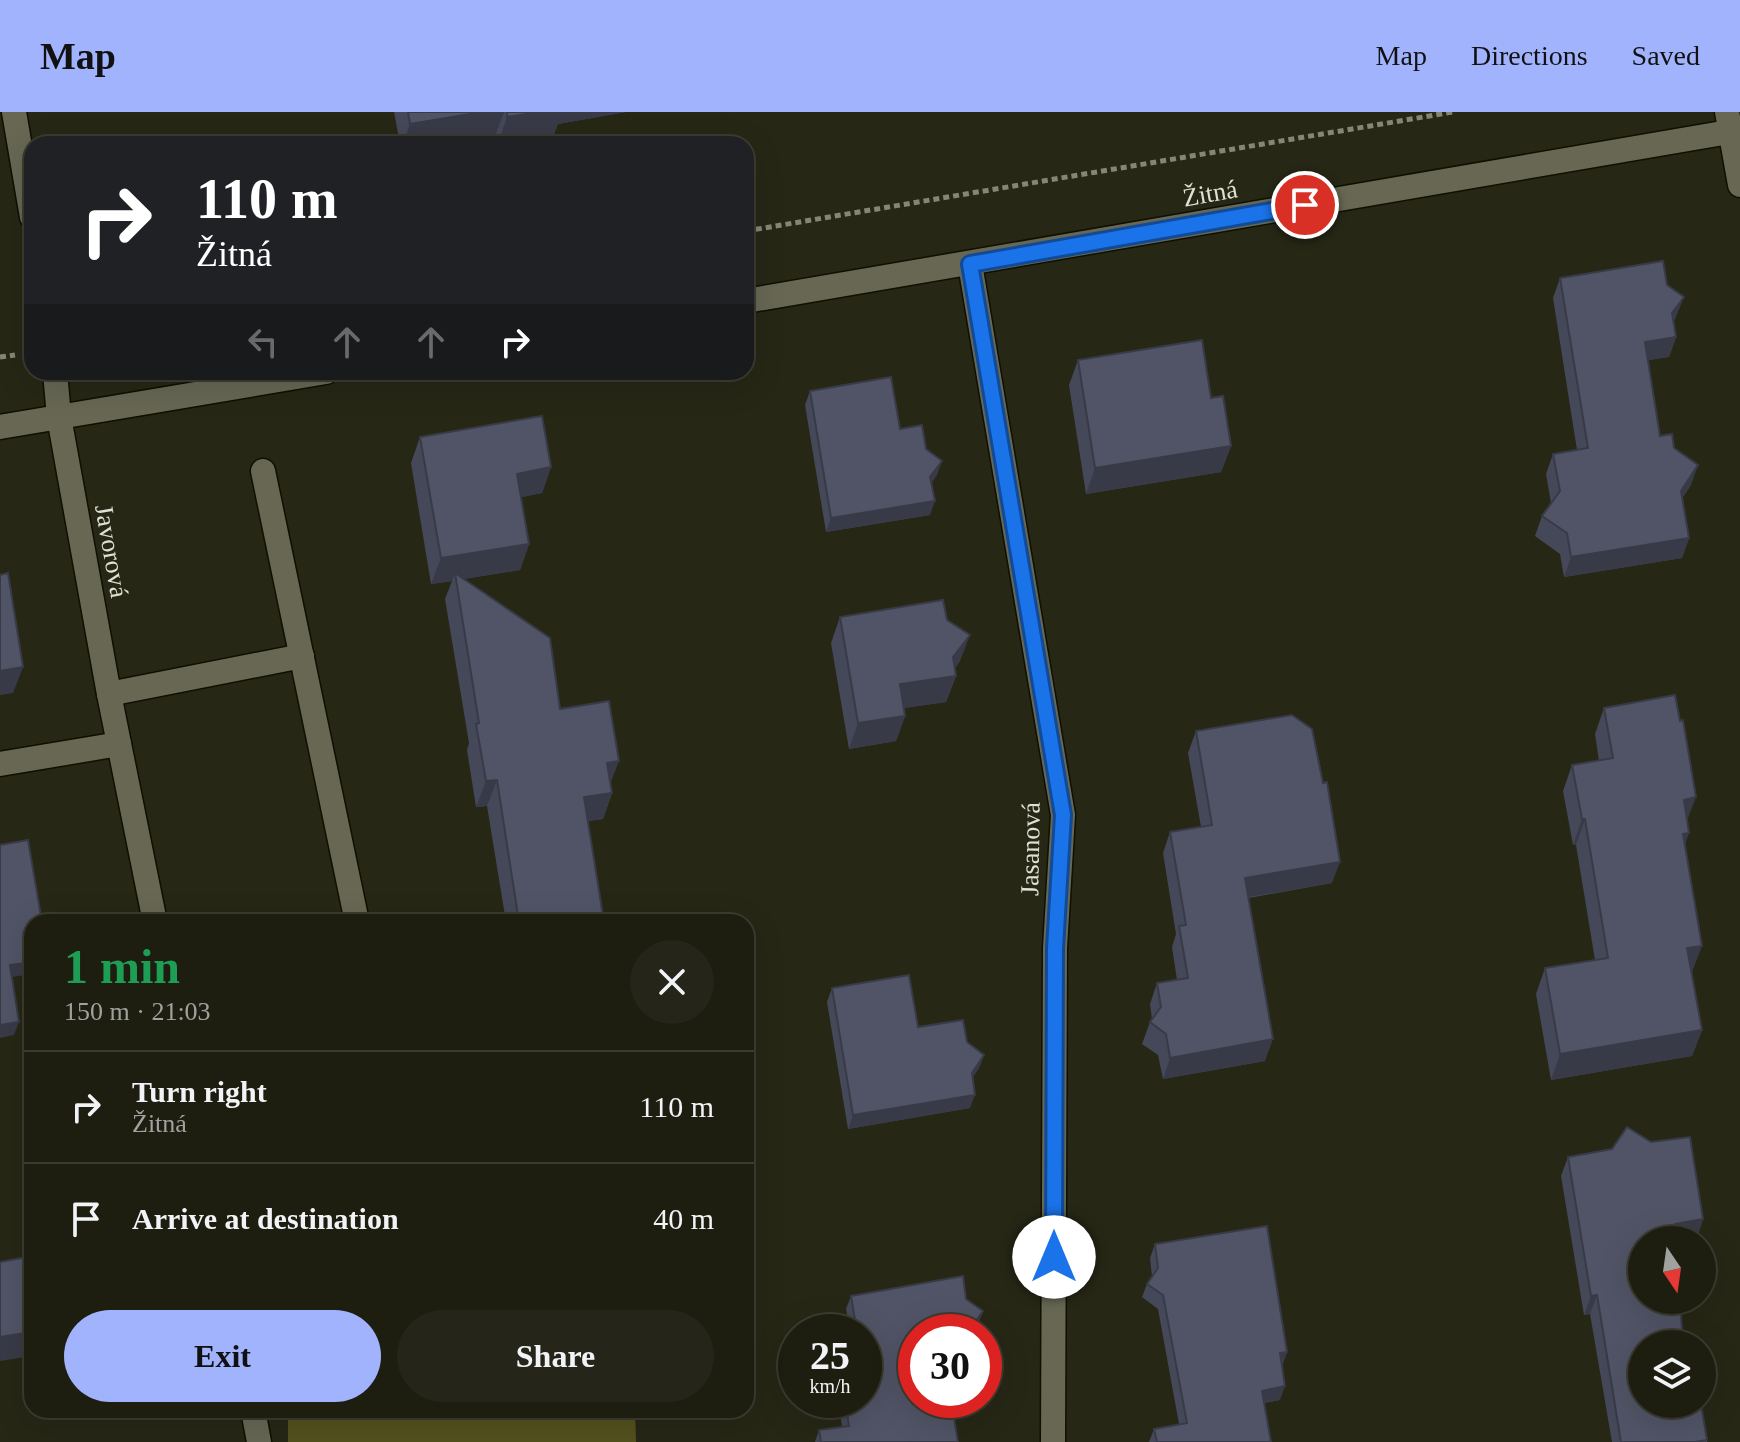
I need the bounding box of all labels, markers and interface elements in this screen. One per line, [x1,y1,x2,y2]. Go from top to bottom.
text: Map [40,35,116,77]
text: Map [1376,40,1427,71]
text: Directions [1471,40,1588,71]
text: Saved [1632,40,1700,71]
icon: right [64,168,168,272]
text: 110 m [196,168,338,230]
pin [1271,171,1339,239]
street label: Žitná [1181,174,1240,213]
icon: arrive [1283,183,1327,227]
text: Žitná [196,234,272,274]
icon: left [241,320,285,364]
icon: ahead [325,320,369,364]
icon: ahead [409,320,453,364]
icon: right [493,320,537,364]
street label: Javorová [89,502,134,600]
street label: Jasanová [1015,801,1046,896]
text: 1 min [64,940,180,993]
button: close [630,940,714,1024]
text: 150 m · 21:03 [64,997,211,1026]
text: Turn right [132,1075,267,1108]
icon: right [64,1085,108,1129]
text: 110 m [639,1090,714,1123]
text: Žitná [132,1109,187,1138]
icon: arrive [64,1197,108,1241]
text: Arrive at destination [132,1202,399,1235]
text: 40 m [653,1202,714,1235]
position arrow [1012,1215,1096,1299]
north arrow [1628,1226,1716,1314]
map controls [1628,1226,1716,1418]
button: Exit [64,1310,381,1402]
button: Share [397,1310,714,1402]
speed limit sign: 30 [898,1314,1002,1418]
button: layers [1628,1330,1716,1418]
text: 25 [810,1333,850,1378]
text: km/h [809,1375,851,1397]

